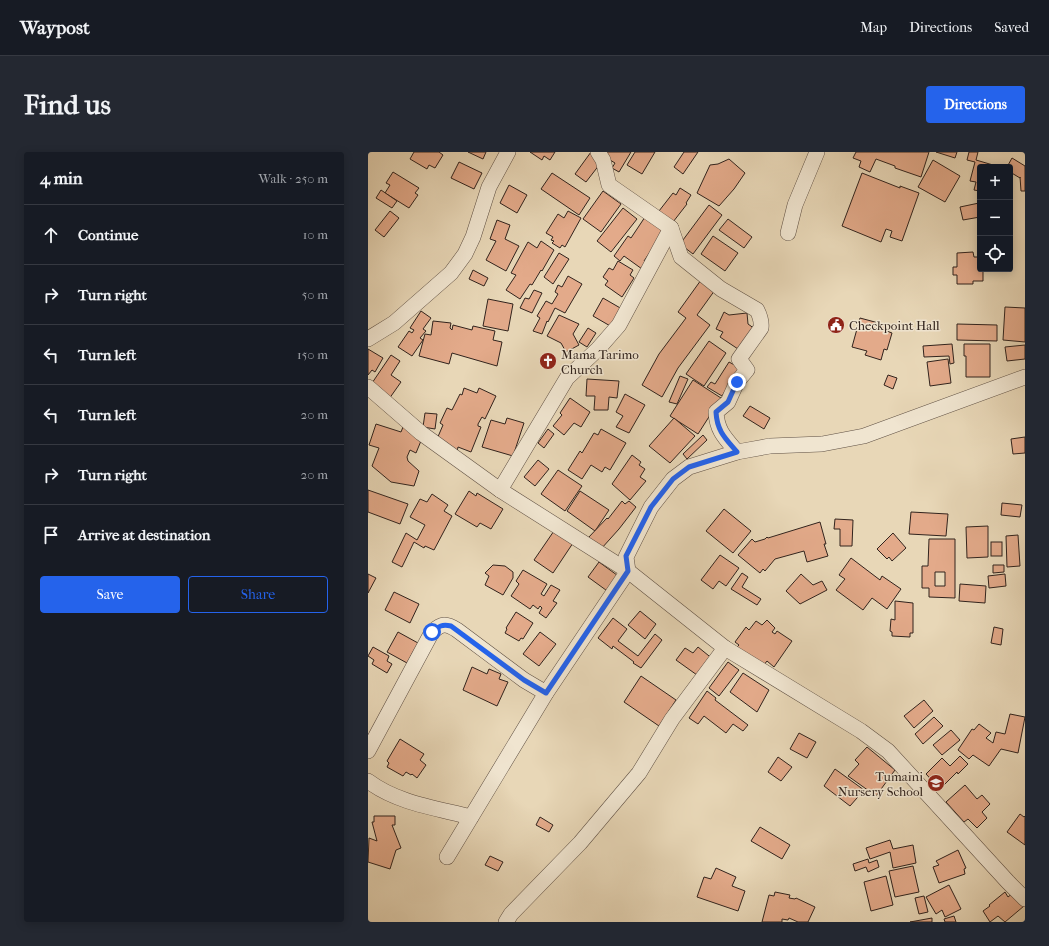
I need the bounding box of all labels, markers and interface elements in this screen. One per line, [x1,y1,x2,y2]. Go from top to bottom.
text: Waypost [20,17,90,39]
text: Map [860,19,887,36]
text: Directions [909,19,972,36]
text: Saved [994,19,1029,36]
button: Directions [926,86,1025,123]
text: Find us [24,88,111,121]
map controls [977,164,1013,272]
button: + [977,164,1013,200]
text: 4 min [40,168,83,188]
text: Walk · 250 m [259,171,328,186]
button: − [977,200,1013,236]
icon: ahead [40,224,62,246]
text: Continue [78,226,138,244]
text: 10 m [303,227,328,242]
button: locate [977,236,1013,272]
icon: right [40,284,62,306]
text: Turn right [78,286,147,304]
text: 50 m [302,287,328,302]
public building icon: Checkpoint Hall [826,315,846,335]
place label: Checkpoint Hall [849,318,940,333]
icon: left [40,344,62,366]
text: Turn left [78,346,136,364]
text: 150 m [297,347,328,362]
place label: Mama Tarimo Church [561,347,639,377]
church icon: Mama Tarimo Church [538,351,558,371]
route end [728,373,746,391]
icon: left [40,404,62,426]
text: Turn left [78,406,136,424]
text: 20 m [301,407,328,422]
icon: right [40,464,62,486]
text: Turn right [78,466,147,484]
text: 20 m [301,467,328,482]
icon: arrive [40,524,62,546]
text: Arrive at destination [78,526,210,544]
button: Save [40,576,180,613]
button: Share [188,576,328,613]
route start [423,623,441,641]
place label: Tumaini Nursery School [838,769,923,799]
school or university icon: Tumaini Nursery School [926,773,946,793]

